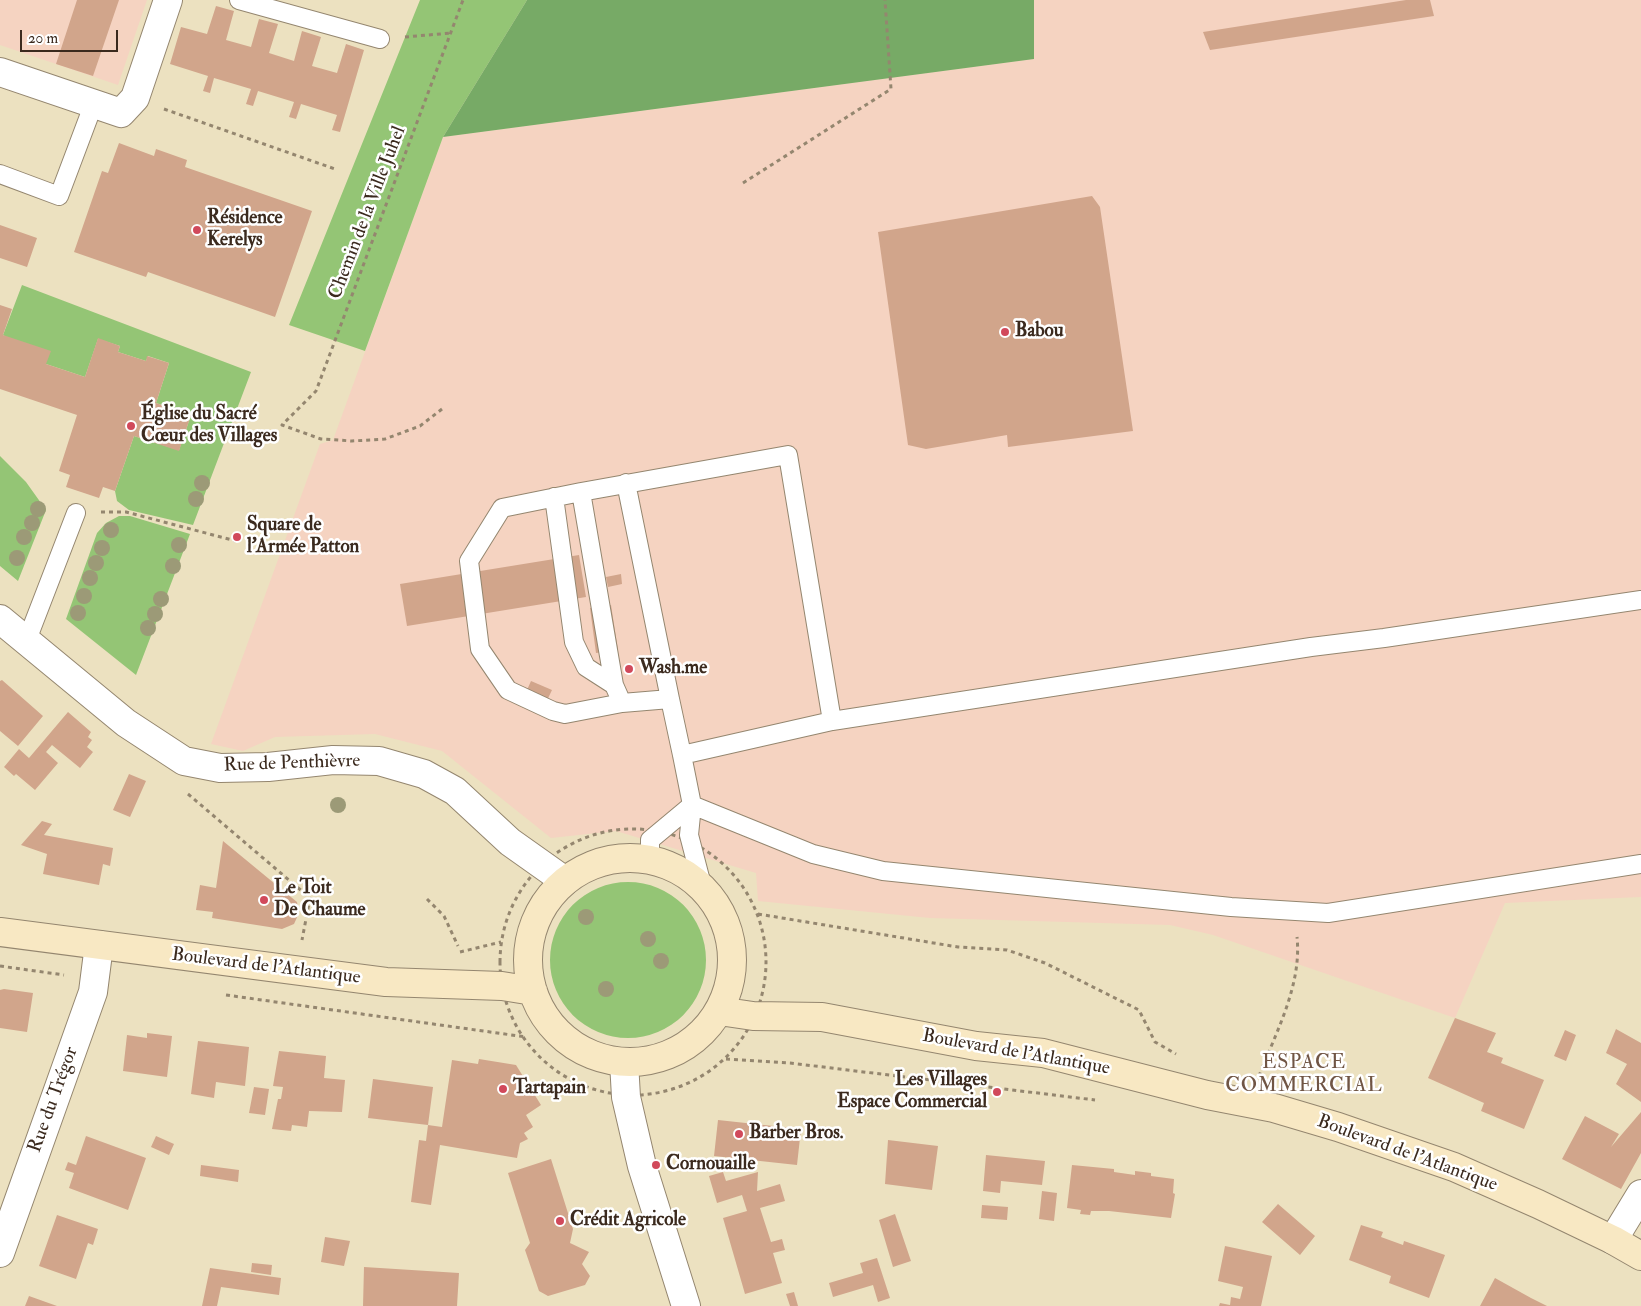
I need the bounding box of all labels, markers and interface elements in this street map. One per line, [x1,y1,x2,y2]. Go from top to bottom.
scale bar [22,20,120,52]
text: 20 m [28,29,58,48]
street label: Chemin de la Ville Juhel [325,123,411,303]
place label: Résidence Kerelys [207,208,283,252]
marker: Résidence Kerelys [191,224,203,236]
place label: Babou [1015,321,1064,343]
marker: Babou [999,326,1011,338]
place label: Église du Sacré Cœur des Villages [141,404,277,448]
marker: Église du Sacré Cœur des Villages [125,420,137,432]
place label: Square de l'Armée Patton [247,515,359,559]
marker: Square de l'Armée Patton [231,531,243,543]
place label: Wash.me [639,658,707,680]
marker: Wash.me [623,663,635,675]
street label: Rue de Penthièvre [223,750,361,778]
place label: Le Toit De Chaume [274,878,366,922]
marker: Le Toit De Chaume [258,894,270,906]
street label: Boulevard de l'Atlantique [170,944,362,990]
street label: Boulevard de l'Atlantique [920,1025,1112,1081]
street label: Rue du Trégor [24,1044,84,1156]
district label: ESPACE COMMERCIAL [1224,1052,1384,1099]
place label: Les Villages Espace Commercial [837,1070,987,1114]
place label: Tartapain [513,1078,586,1100]
marker: Tartapain [497,1083,509,1095]
marker: Les Villages Espace Commercial [991,1086,1003,1098]
street label: Boulevard de l'Atlantique [1314,1111,1500,1197]
place label: Barber Bros. [749,1123,843,1145]
marker: Barber Bros. [733,1128,745,1140]
place label: Cornouaille [666,1154,755,1176]
marker: Cornouaille [650,1159,662,1171]
place label: Crédit Agricole [570,1210,686,1232]
marker: Crédit Agricole [554,1215,566,1227]

